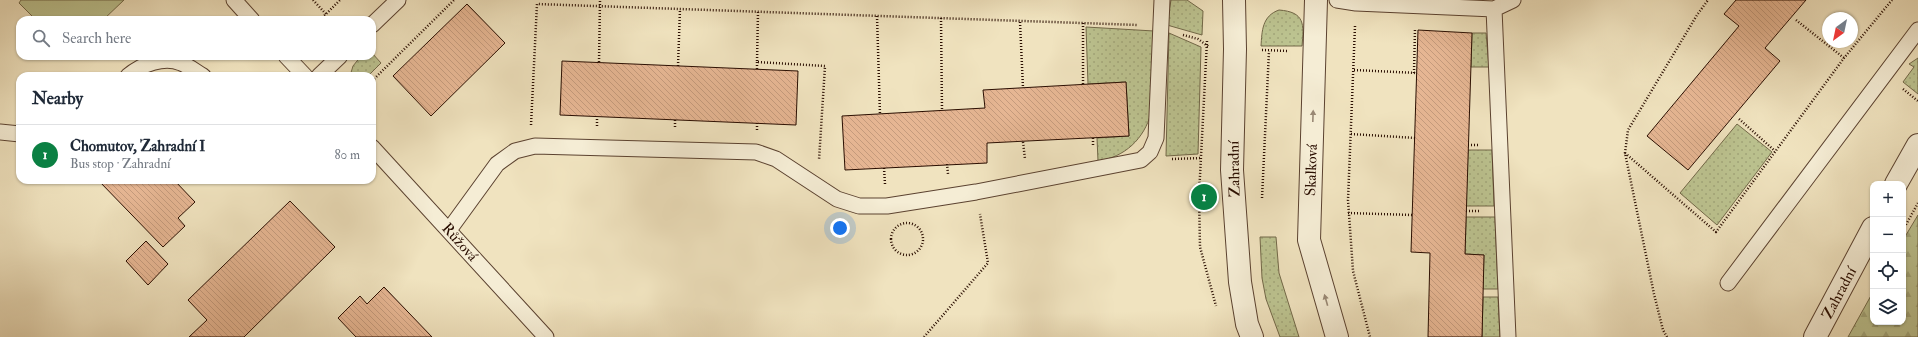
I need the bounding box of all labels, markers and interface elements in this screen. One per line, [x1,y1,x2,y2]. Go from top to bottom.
north arrow [1822,12,1858,48]
search box [16,16,376,60]
icon: search [30,27,52,49]
text: Search here [62,29,131,48]
text: Nearby [32,88,83,109]
one-way arrow [1309,110,1316,122]
text: Chomutov, Zahradní I [70,137,205,156]
street label: Zahradní [1224,140,1244,197]
street label: Skalková [1301,143,1322,196]
text: 1 [43,147,47,163]
text: 80 m [334,147,360,163]
text: Bus stop · Zahradní [70,156,171,172]
map controls [1870,181,1906,325]
button: + [1870,181,1906,217]
pin: 1 [1191,182,1217,212]
button: − [1870,217,1906,253]
your location [830,218,850,238]
street label: Růžová [437,219,482,266]
button: locate [1870,253,1906,289]
street label: Zahradní [1818,263,1861,322]
button: layers [1870,289,1906,325]
one-way arrow [1323,293,1329,305]

